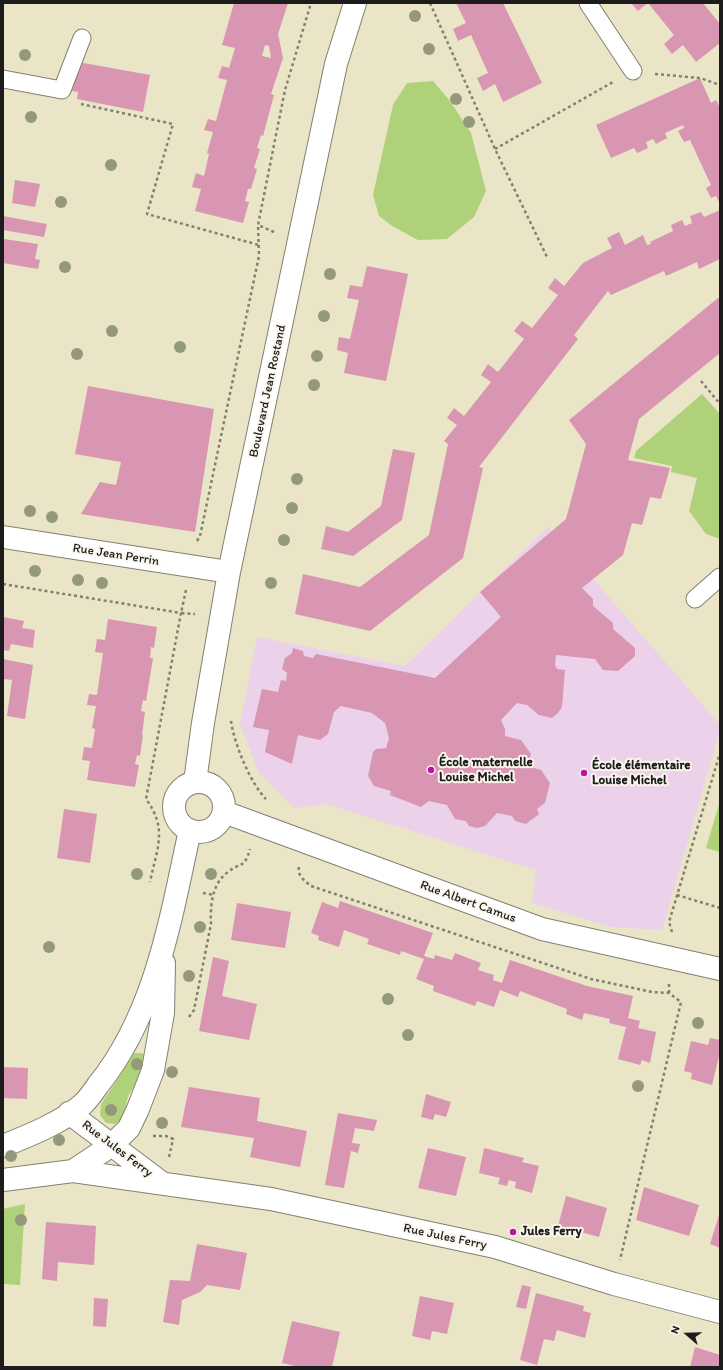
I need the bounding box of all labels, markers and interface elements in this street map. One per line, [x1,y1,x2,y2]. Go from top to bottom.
street label: Boulevard Jean Rostand [246,323,290,459]
street label: Rue Jean Perrin [72,540,160,570]
place label: École maternelle Louise Michel [439,755,533,786]
place label: École élémentaire Louise Michel [592,758,691,789]
marker: École maternelle Louise Michel [426,765,436,775]
marker: École élémentaire Louise Michel [579,768,589,778]
street label: Rue Albert Camus [418,877,518,927]
street label: Rue Jules Ferry [78,1117,156,1181]
street label: Rue Jules Ferry [402,1221,488,1253]
place label: Jules Ferry [521,1224,582,1240]
marker: Jules Ferry [508,1227,518,1237]
north arrow [667,1314,707,1354]
text: N [668,1324,683,1335]

